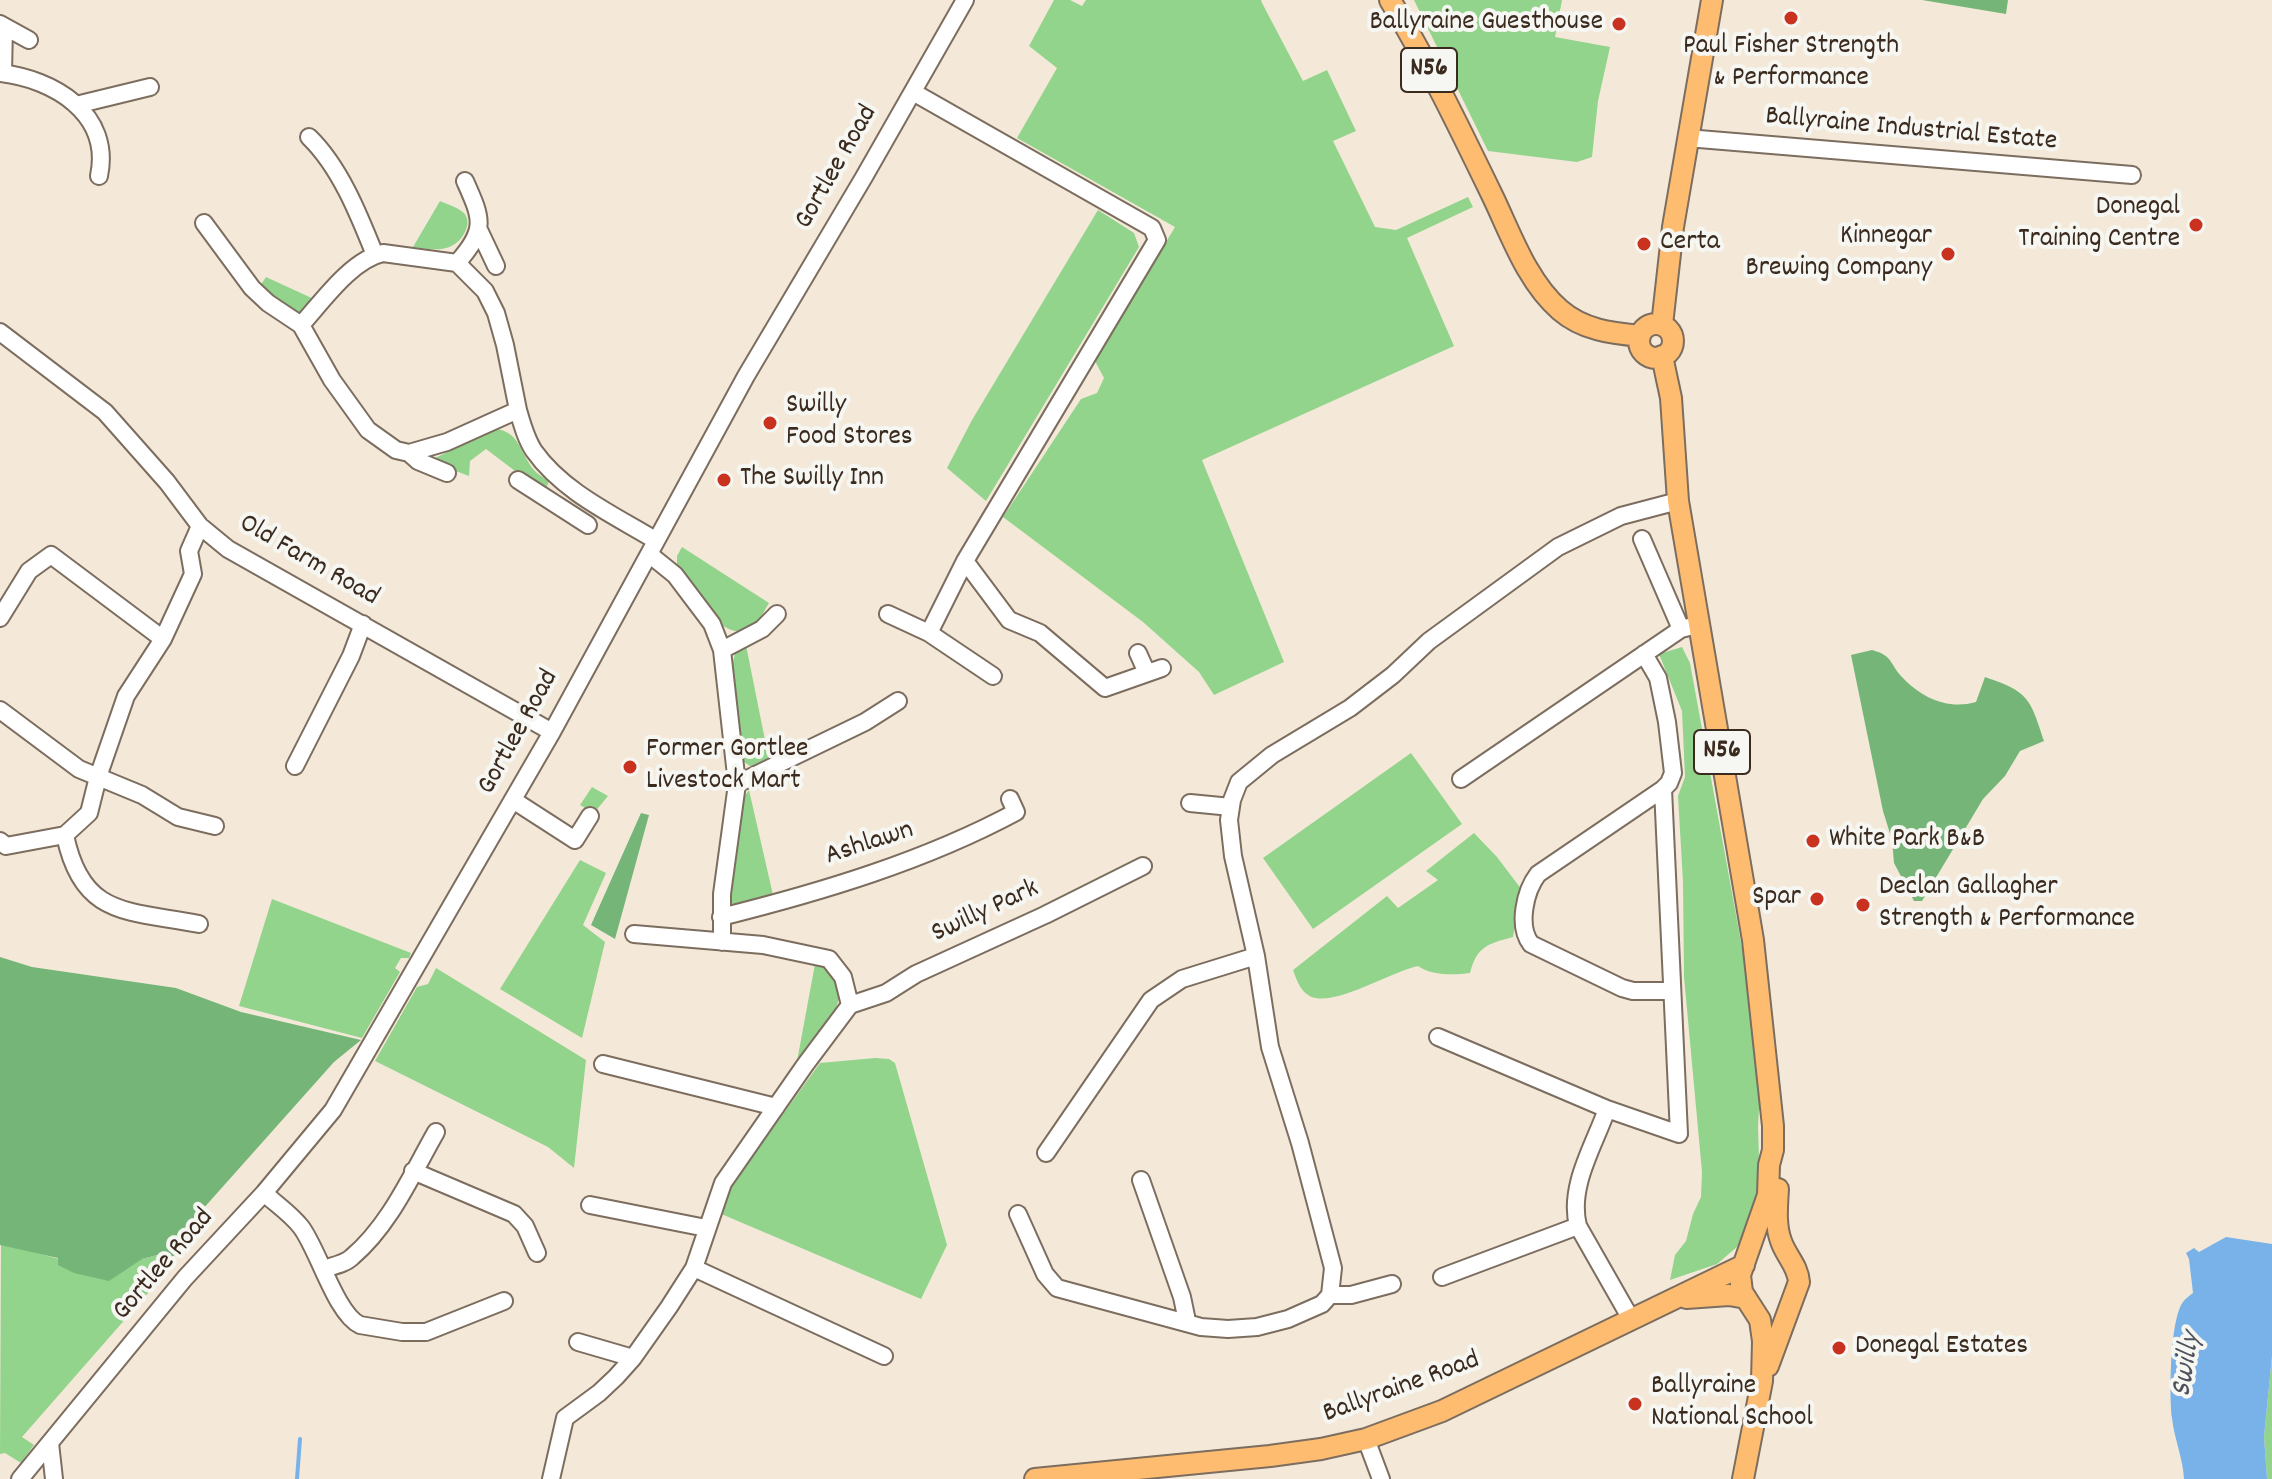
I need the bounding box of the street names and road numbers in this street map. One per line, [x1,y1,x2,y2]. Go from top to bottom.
road number: N56 [1401,48,1457,92]
street label: Gortlee Road [789,100,887,236]
street label: Ballyraine Industrial Estate [1764,102,2058,160]
street label: Old Farm Road [232,508,384,616]
street label: Gortlee Road [472,665,568,801]
road number: N56 [1694,730,1750,774]
street label: Ashlawn [822,815,918,875]
street label: Swilly Park [927,874,1045,952]
street label: Gortlee Road [107,1203,223,1329]
street label: Ballyraine Road [1319,1345,1485,1433]

